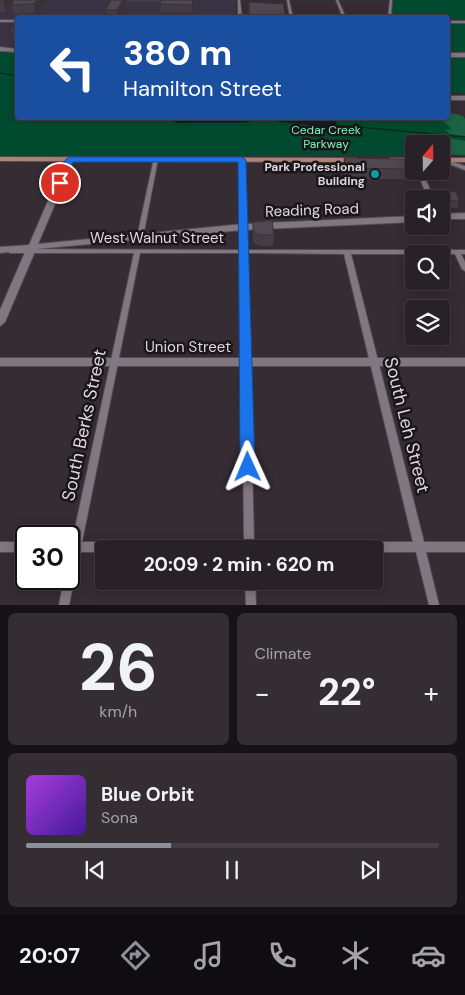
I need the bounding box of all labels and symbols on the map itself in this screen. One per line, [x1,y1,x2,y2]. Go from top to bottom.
park label: Cedar Creek Parkway [291,122,361,152]
north arrow [405,135,450,180]
place label: Park Professional Building [264,159,365,189]
pin [39,162,81,204]
marker: Park Professional Building [369,168,381,180]
street label: Reading Road [265,198,359,222]
street label: West Walnut Street [90,228,224,248]
street label: Union Street [145,337,231,357]
street label: South Berks Street [56,347,112,503]
street label: South Leh Street [379,355,435,495]
position arrow [221,440,273,492]
speed limit sign: 30 [15,525,80,590]

